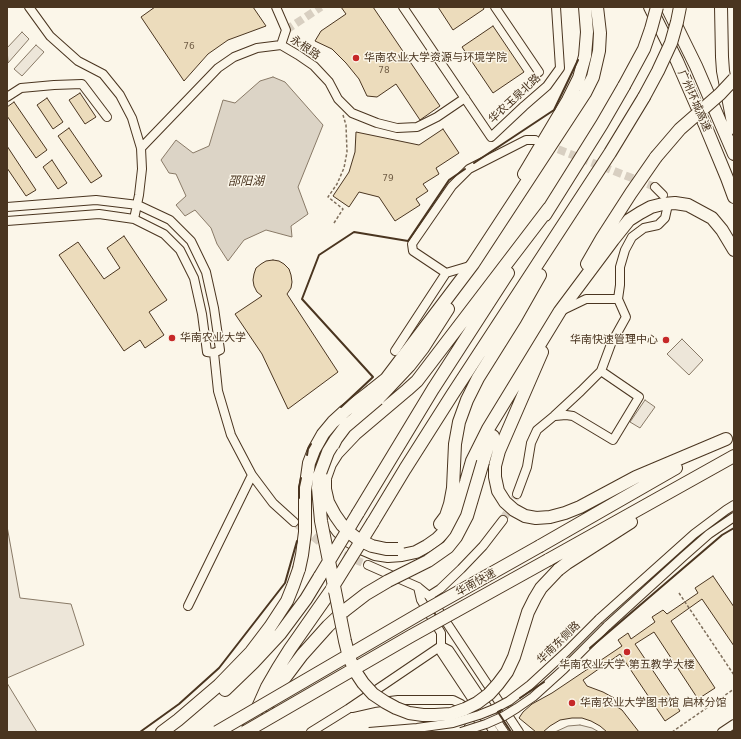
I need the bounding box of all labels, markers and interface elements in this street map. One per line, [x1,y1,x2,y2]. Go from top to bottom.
street label: 永根路 [288,33,322,63]
house number: 76 [183,42,195,52]
place label: 华南农业大学资源与环境学院 [364,51,507,65]
marker: 华南农业大学资源与环境学院 [351,53,361,63]
house number: 78 [378,66,390,76]
street label: 广州环城高速 [675,68,713,134]
street label: 华农玉泉北路 [486,72,544,126]
house number: 79 [382,174,394,184]
water label: 邵阳湖 [228,175,264,189]
place label: 华南农业大学 [180,331,246,345]
marker: 华南农业大学 [167,333,177,343]
place label: 华南快速管理中心 [570,333,658,347]
marker: 华南快速管理中心 [661,335,671,345]
street label: 华南快速 [454,567,498,599]
street label: 华南东侧路 [535,619,583,667]
marker: 华南农业大学 第五教学大楼 [622,647,632,657]
place label: 华南农业大学 第五教学大楼 [559,658,695,672]
place label: 华南农业大学图书馆 启林分馆 [580,696,726,710]
marker: 华南农业大学图书馆 启林分馆 [567,698,577,708]

